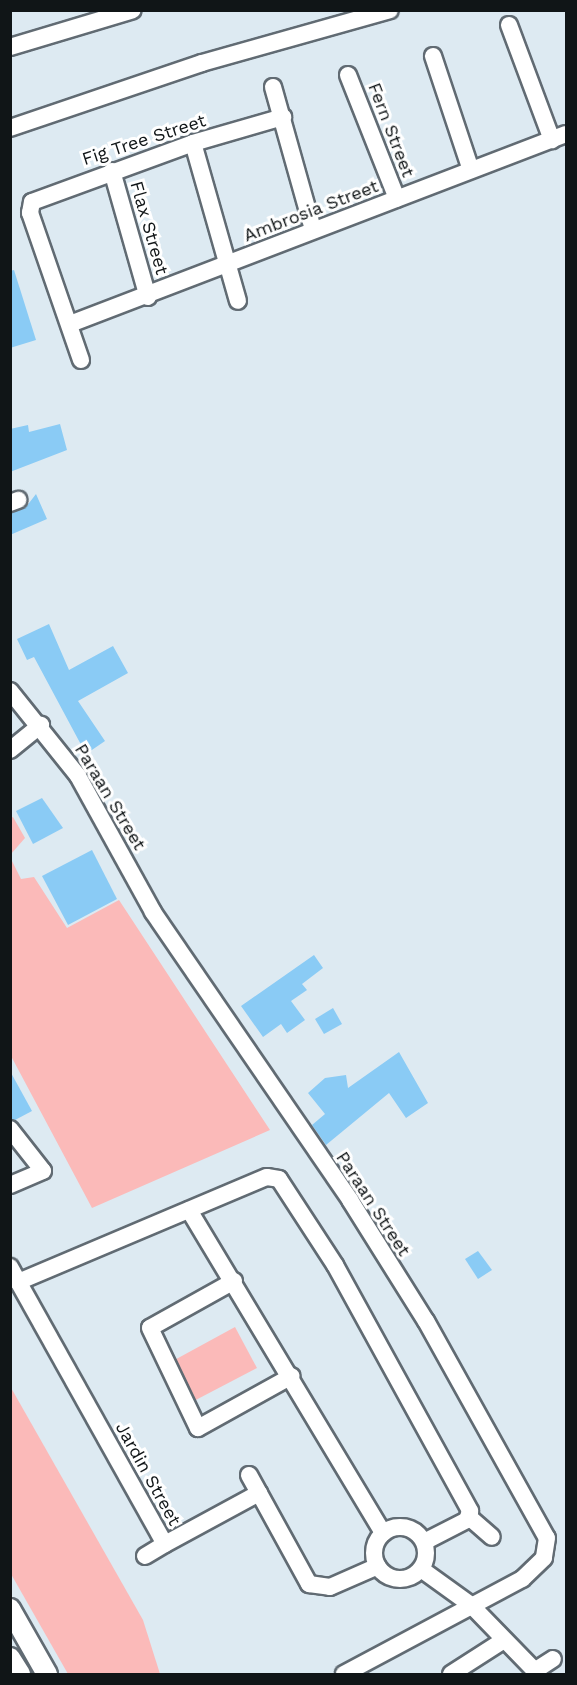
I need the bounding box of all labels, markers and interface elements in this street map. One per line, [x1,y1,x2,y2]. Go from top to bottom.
street label: Fern Street [363,80,419,180]
street label: Fig Tree Street [79,110,209,170]
street label: Ambrosia Street [240,175,382,247]
street label: Flax Street [125,179,173,277]
street label: Paraan Street [70,740,150,854]
street label: Paraan Street [331,1148,415,1260]
street label: Jardin Street [111,1419,185,1529]

